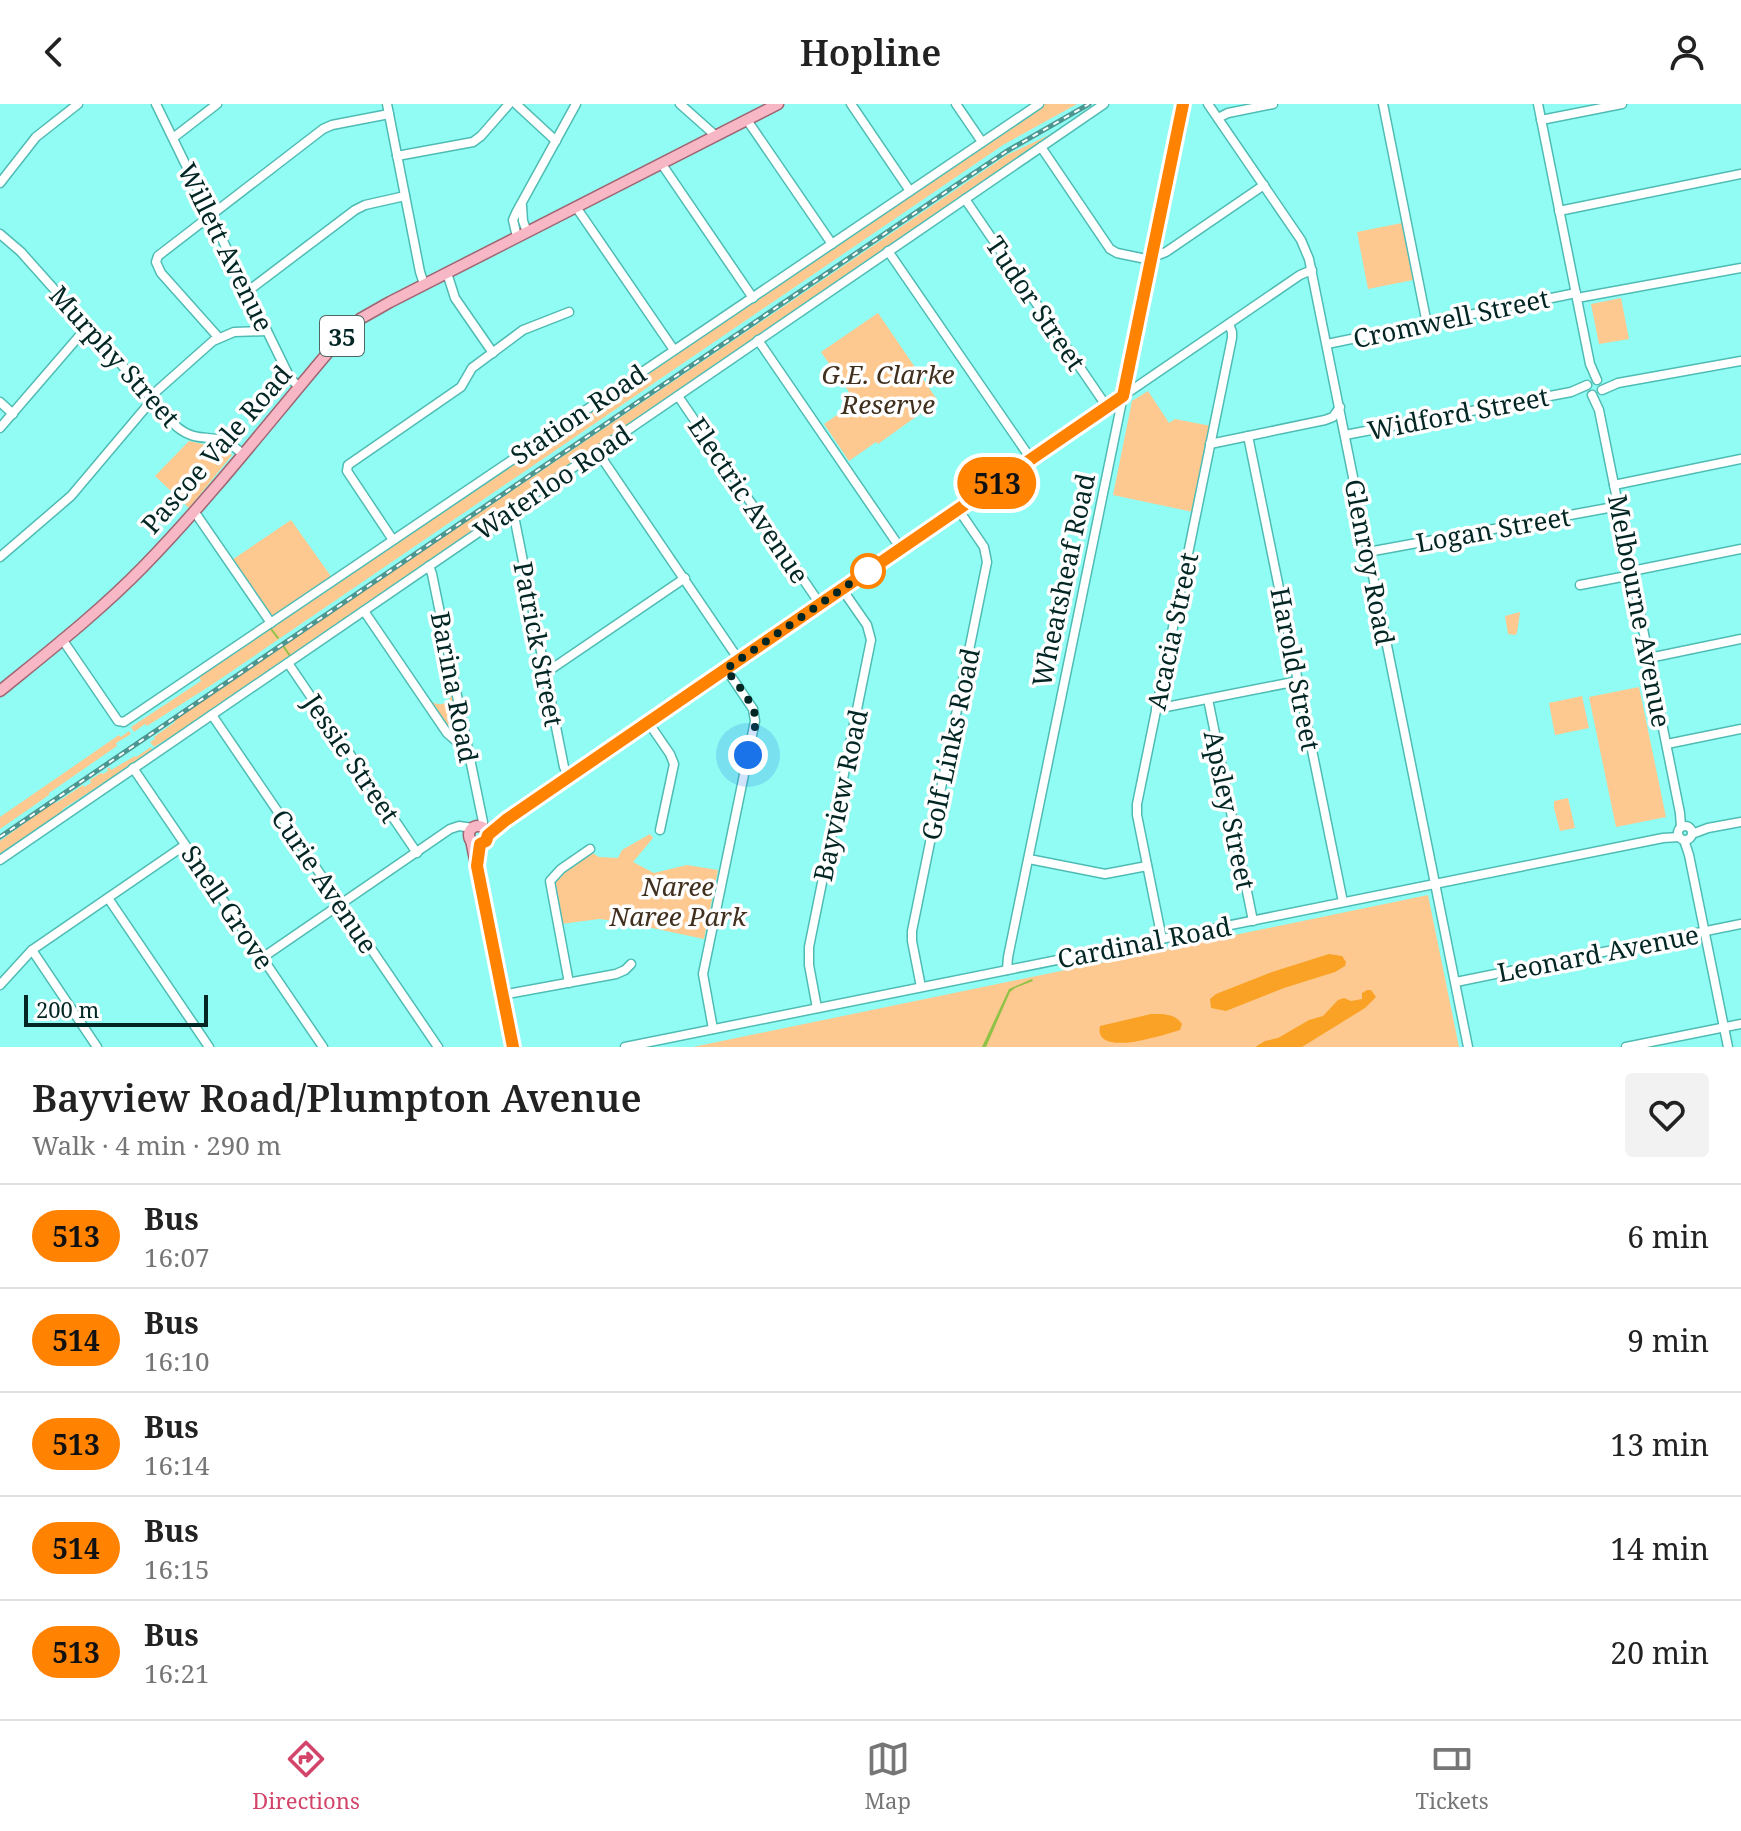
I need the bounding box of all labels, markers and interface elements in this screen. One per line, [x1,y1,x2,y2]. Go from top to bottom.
text: Hopline [800,28,941,77]
icon: back [32,30,76,74]
icon: person [1665,30,1709,74]
street label: Willett Avenue [170,157,282,337]
street label: Tudor Street [978,229,1094,377]
street label: Murphy Street [42,277,188,435]
street label: Cromwell Street [1350,280,1552,356]
road number: 35 [320,316,364,356]
street label: Station Road [503,355,653,473]
park label: G.E. Clarke Reserve [821,356,955,422]
street label: Pascoe Vale Road [133,357,299,541]
street label: Widford Street [1364,378,1552,448]
street label: Electric Avenue [680,410,818,590]
street label: Waterloo Road [466,416,638,548]
line badge: 513 [951,457,1043,509]
text: 513 [973,464,1021,502]
street label: Wheatsheaf Road [1023,470,1103,690]
street label: Glenroy Road [1336,476,1404,648]
street label: Melbourne Avenue [1600,492,1680,730]
street label: Logan Street [1413,498,1573,560]
street label: Acacia Street [1138,549,1206,713]
unlabelled marker [851,554,885,588]
street label: Patrick Street [505,558,573,730]
street label: Harold Street [1263,584,1329,754]
street label: Barina Road [423,608,487,766]
street label: Golf Links Road [912,645,988,843]
street label: Jessie Street [295,686,408,829]
street label: Bayview Road [804,706,876,884]
street label: Apsley Street [1196,727,1264,893]
your location [728,735,768,775]
street label: Curie Avenue [263,802,387,960]
street label: Snell Grove [173,838,283,976]
park label: Naree Naree Park [608,868,748,934]
street label: Cardinal Road [1054,908,1234,976]
street label: Leonard Avenue [1494,916,1702,990]
scale bar [24,991,208,1027]
text: 200 m [36,994,99,1024]
text: Bayview Road/Plumpton Avenue [32,1071,642,1123]
button: heart [1625,1073,1709,1157]
text: Walk · 4 min · 290 m [32,1127,281,1163]
text: Bus [144,1198,199,1239]
text: 6 min [1627,1216,1709,1257]
text: 513 [52,1217,100,1255]
text: 16:07 [144,1239,210,1275]
text: Bus [144,1302,199,1343]
text: 9 min [1627,1320,1709,1361]
text: 514 [52,1321,100,1359]
text: 16:10 [144,1343,210,1379]
text: Bus [144,1406,199,1447]
text: 13 min [1610,1424,1709,1465]
text: 513 [52,1425,100,1463]
text: 16:14 [144,1447,210,1483]
text: Bus [144,1510,199,1551]
text: 14 min [1610,1528,1709,1569]
text: 514 [52,1529,100,1567]
text: 16:15 [144,1551,210,1587]
text: Bus [144,1614,199,1655]
text: 20 min [1610,1632,1709,1673]
text: 513 [52,1633,100,1671]
text: 16:21 [144,1655,210,1691]
tab: Directions [252,1737,360,1815]
tab: Map [864,1737,911,1815]
tab: Tickets [1415,1737,1489,1815]

